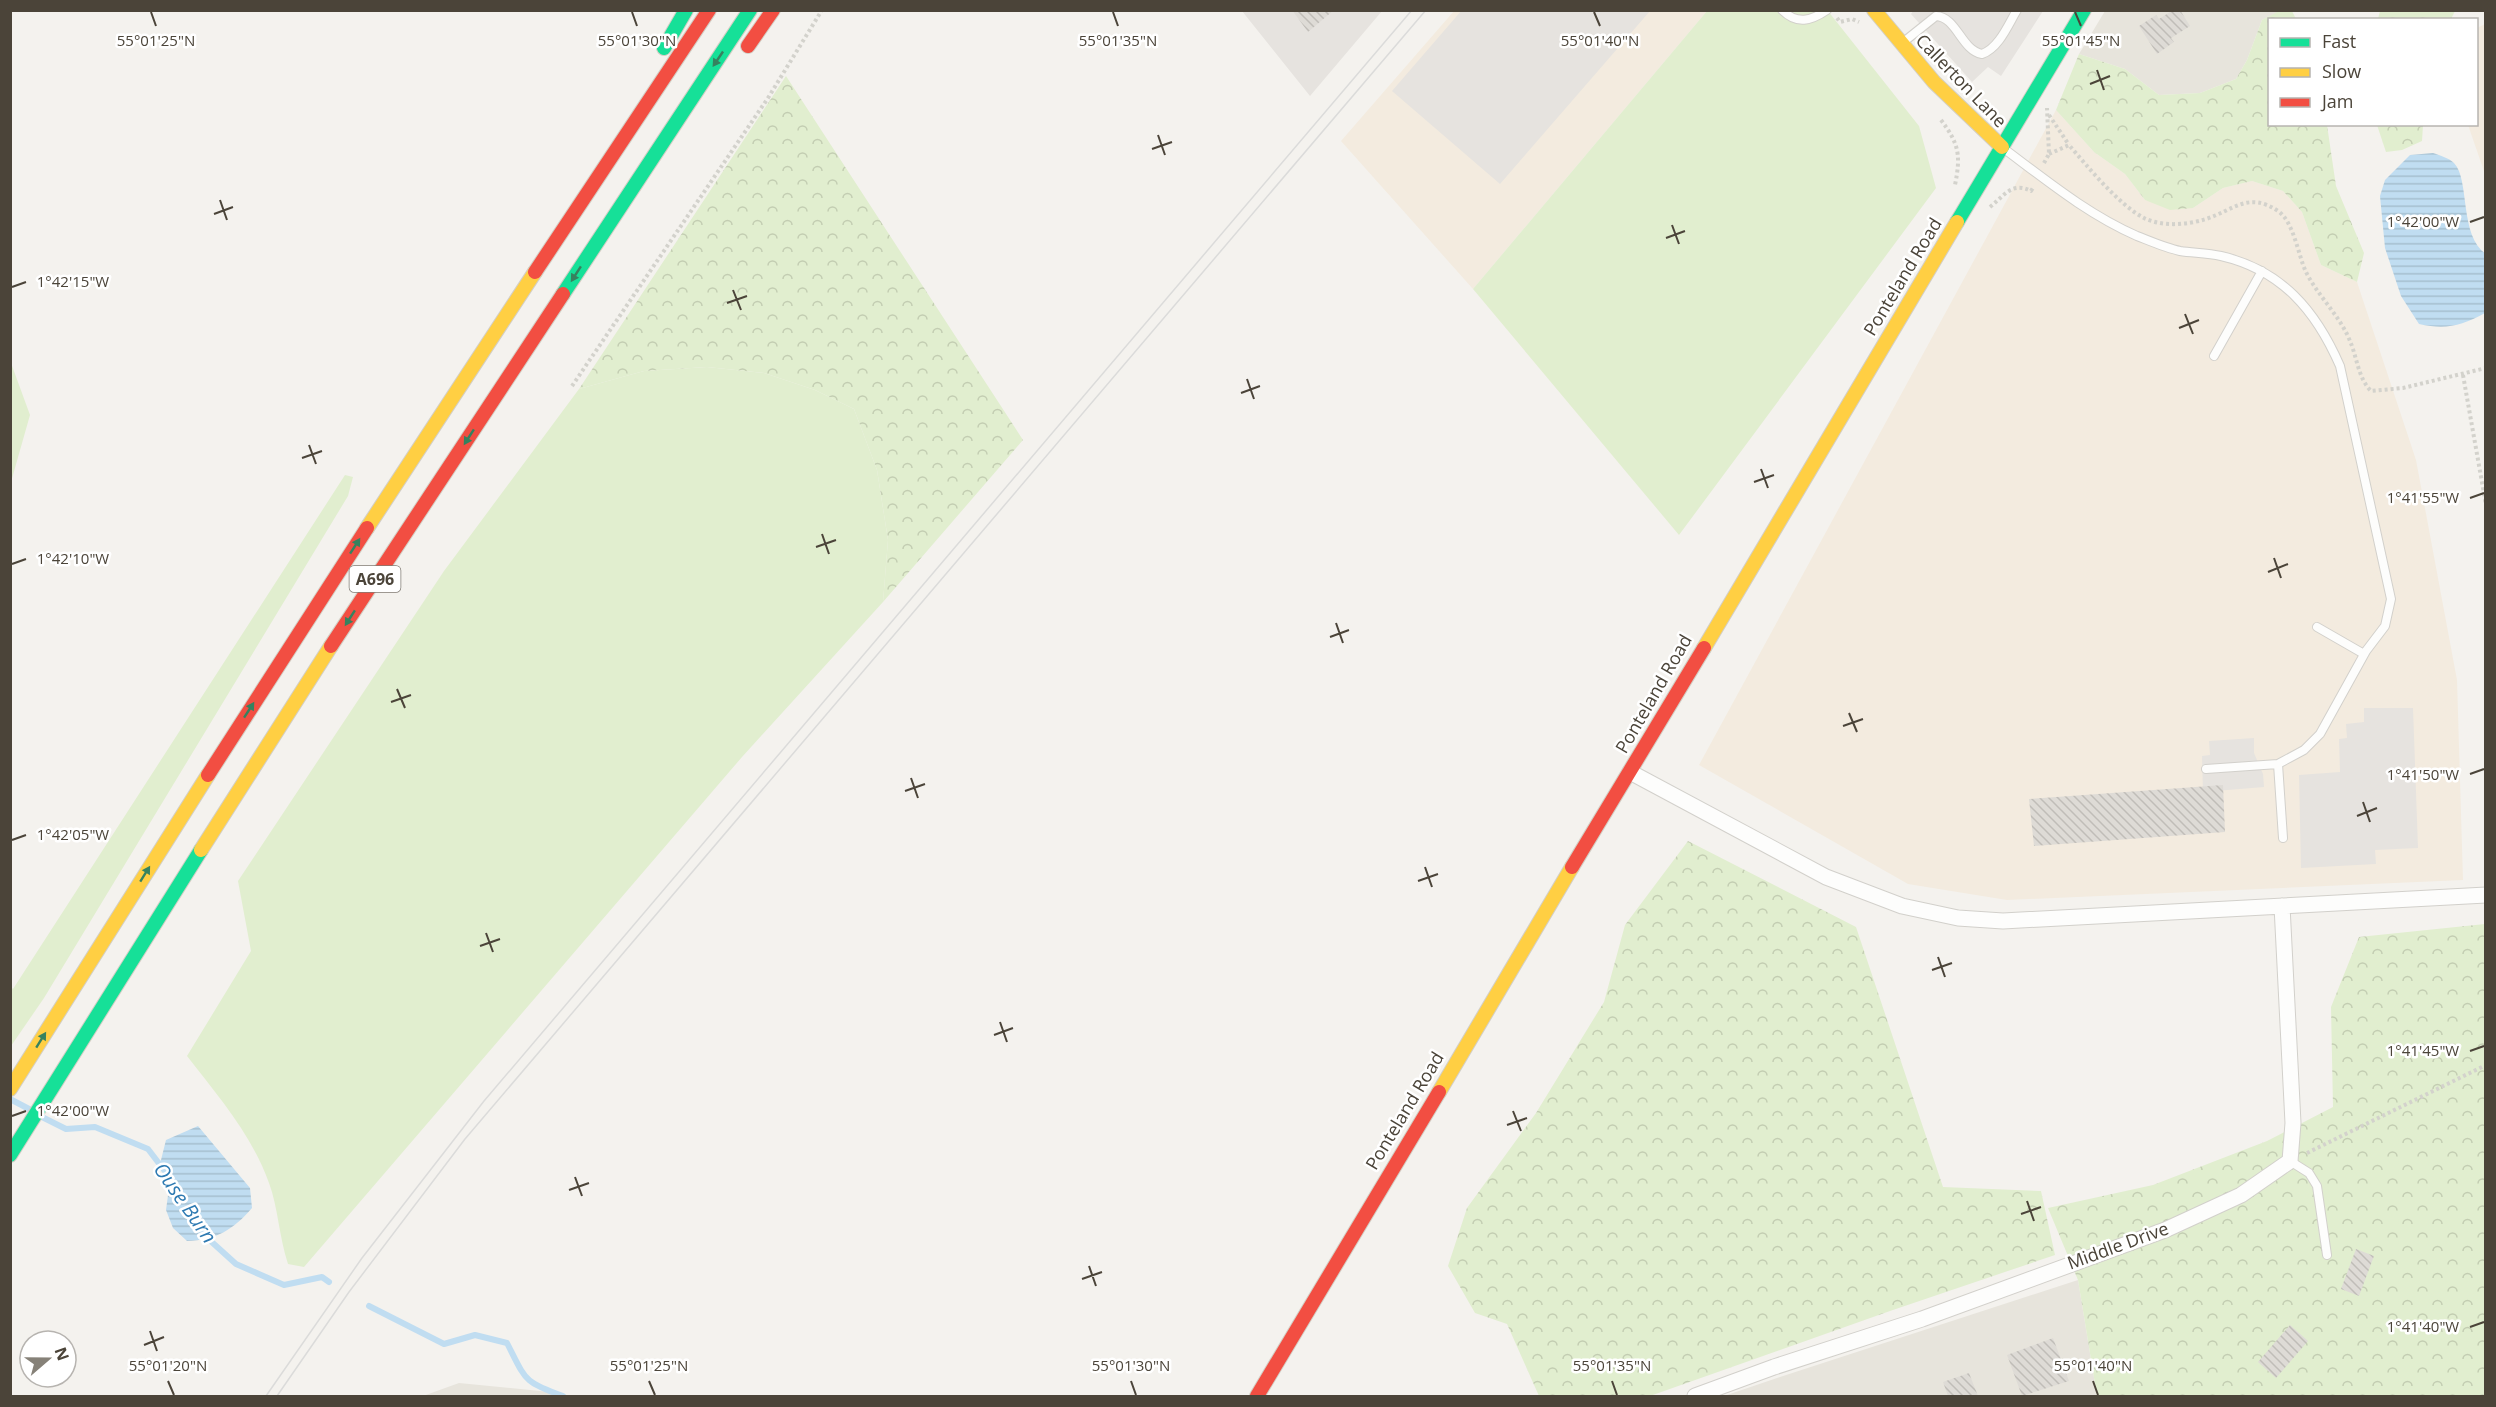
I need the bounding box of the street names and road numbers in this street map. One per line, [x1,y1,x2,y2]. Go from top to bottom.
street label: Callerton Lane [1911,28,2013,132]
street label: Ponteland Road [1857,213,1947,340]
road number: A696 [350,566,400,592]
street label: Ponteland Road [1609,630,1697,757]
street label: Ponteland Road [1359,1047,1449,1174]
street label: Middle Drive [2064,1216,2172,1274]

